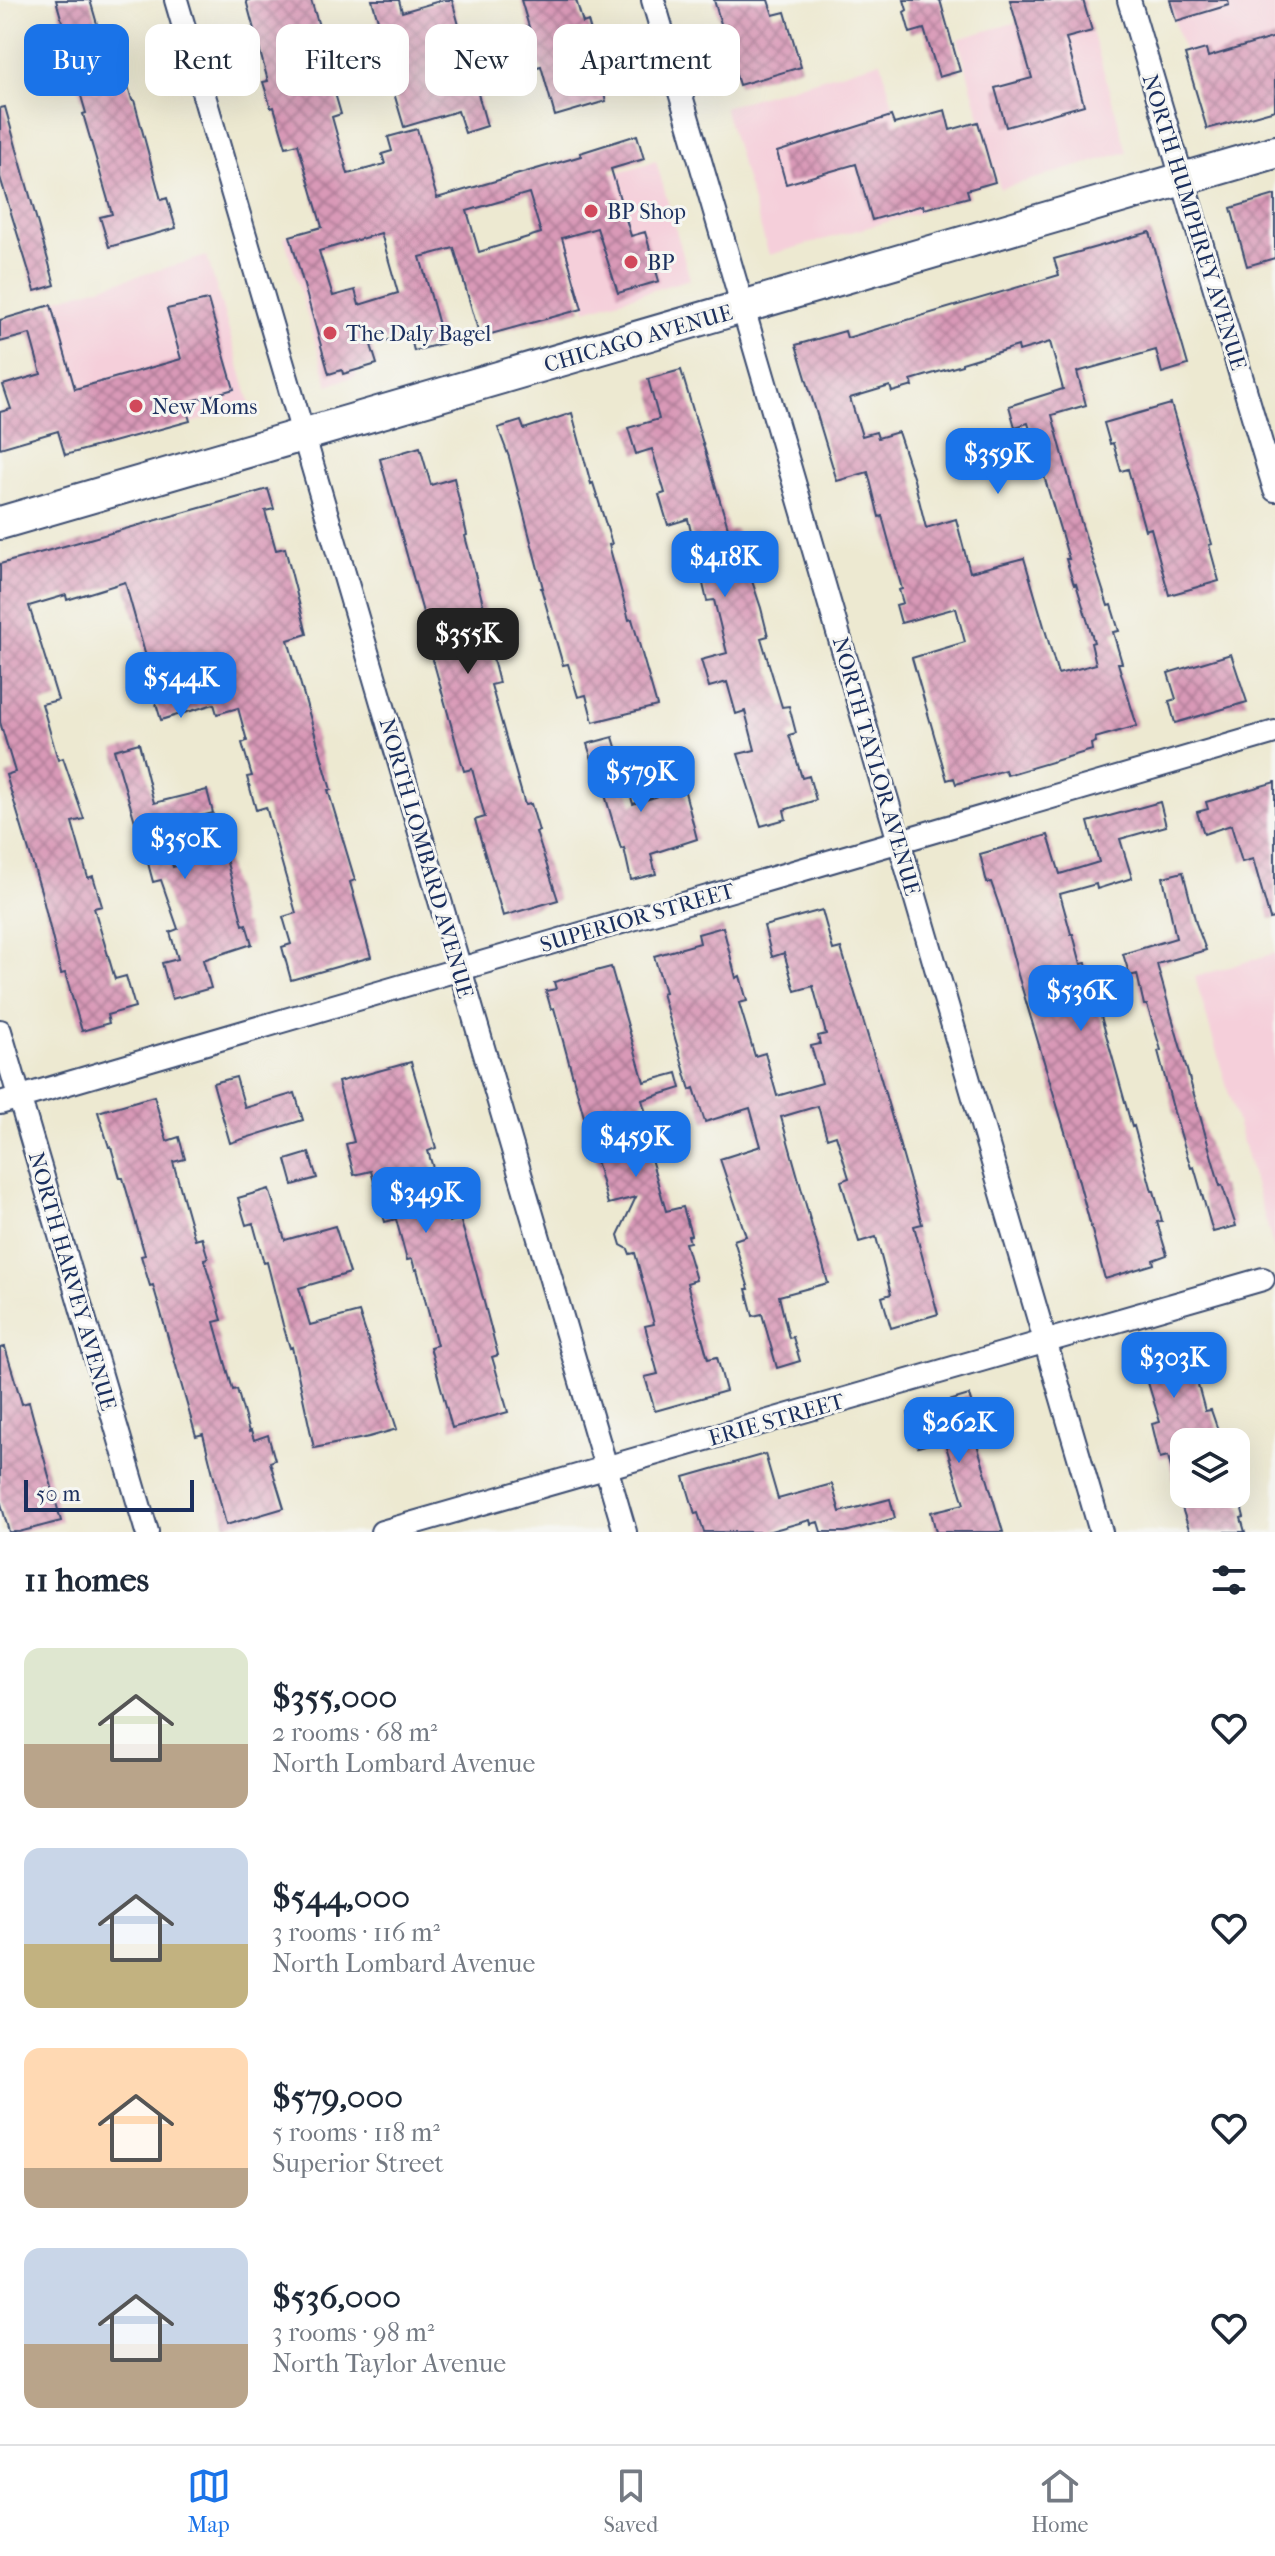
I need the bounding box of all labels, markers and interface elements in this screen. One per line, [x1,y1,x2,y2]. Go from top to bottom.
chip: Buy [24,24,129,96]
chip: Rent [145,24,260,96]
chip: Filters [276,24,409,96]
chip: New [425,24,537,96]
chip: Apartment [553,24,740,96]
street label: NORTH HUMPHREY AVENUE [1137,71,1251,373]
place label: BP Shop [607,199,686,225]
marker: BP Shop [582,202,600,220]
place label: BP [647,250,674,276]
marker: BP [622,253,640,271]
street label: CHICAGO AVENUE [541,300,735,378]
place label: The Daly Bagel [346,321,491,347]
marker: The Daly Bagel [321,324,339,342]
place label: New Moms [152,394,257,420]
marker: New Moms [127,397,145,415]
pin: $359K [942,428,1054,496]
text: $359K [964,438,1032,469]
pin: $418K [669,531,781,599]
text: $418K [690,541,760,572]
pin: $355K [412,608,524,676]
text: $355K [435,618,501,649]
street label: NORTH TAYLOR AVENUE [827,634,925,899]
pin: $544K [125,652,237,720]
text: $544K [143,662,219,693]
street label: NORTH LOMBARD AVENUE [374,715,479,1001]
pin: $579K [585,746,697,814]
text: $579K [606,756,676,787]
pin: $350K [129,813,241,881]
text: $350K [150,823,220,854]
street label: SUPERIOR STREET [537,877,739,958]
pin: $536K [1025,965,1137,1033]
text: $536K [1046,975,1116,1006]
pin: $459K [580,1111,692,1179]
text: $459K [600,1121,672,1152]
street label: NORTH HARVEY AVENUE [23,1149,121,1413]
pin: $349K [370,1167,482,1235]
text: $349K [390,1177,462,1208]
pin: $303K [1118,1332,1230,1400]
text: $303K [1140,1342,1208,1373]
street label: ERIE STREET [705,1388,848,1452]
pin: $262K [903,1397,1015,1465]
text: $262K [922,1407,996,1438]
map controls [1170,1428,1250,1508]
button: layers [1170,1428,1250,1508]
scale bar [24,1476,194,1512]
text: 50 m [36,1481,81,1507]
icon: filters [1207,1558,1251,1602]
text: 11 homes [24,1560,149,1600]
text: $355,000 [272,1677,397,1717]
icon: home [88,1680,184,1776]
icon: heart [1207,1706,1251,1750]
text: 2 rooms · 68 m² [272,1717,437,1748]
text: North Lombard Avenue [272,1748,535,1779]
text: $544,000 [272,1877,410,1917]
icon: home [88,1880,184,1976]
icon: heart [1207,1906,1251,1950]
text: 3 rooms · 116 m² [272,1917,440,1948]
text: North Lombard Avenue [272,1948,535,1979]
text: $579,000 [272,2077,403,2117]
icon: home [88,2080,184,2176]
icon: heart [1207,2106,1251,2150]
text: 5 rooms · 118 m² [272,2117,440,2148]
text: Superior Street [272,2148,444,2179]
text: $536,000 [272,2277,401,2317]
icon: home [88,2280,184,2376]
icon: heart [1207,2306,1251,2350]
text: 3 rooms · 98 m² [272,2317,434,2348]
text: North Taylor Avenue [272,2348,506,2379]
tab: Map [187,2464,231,2538]
tab: Saved [604,2464,658,2538]
tab: Home [1031,2464,1088,2538]

